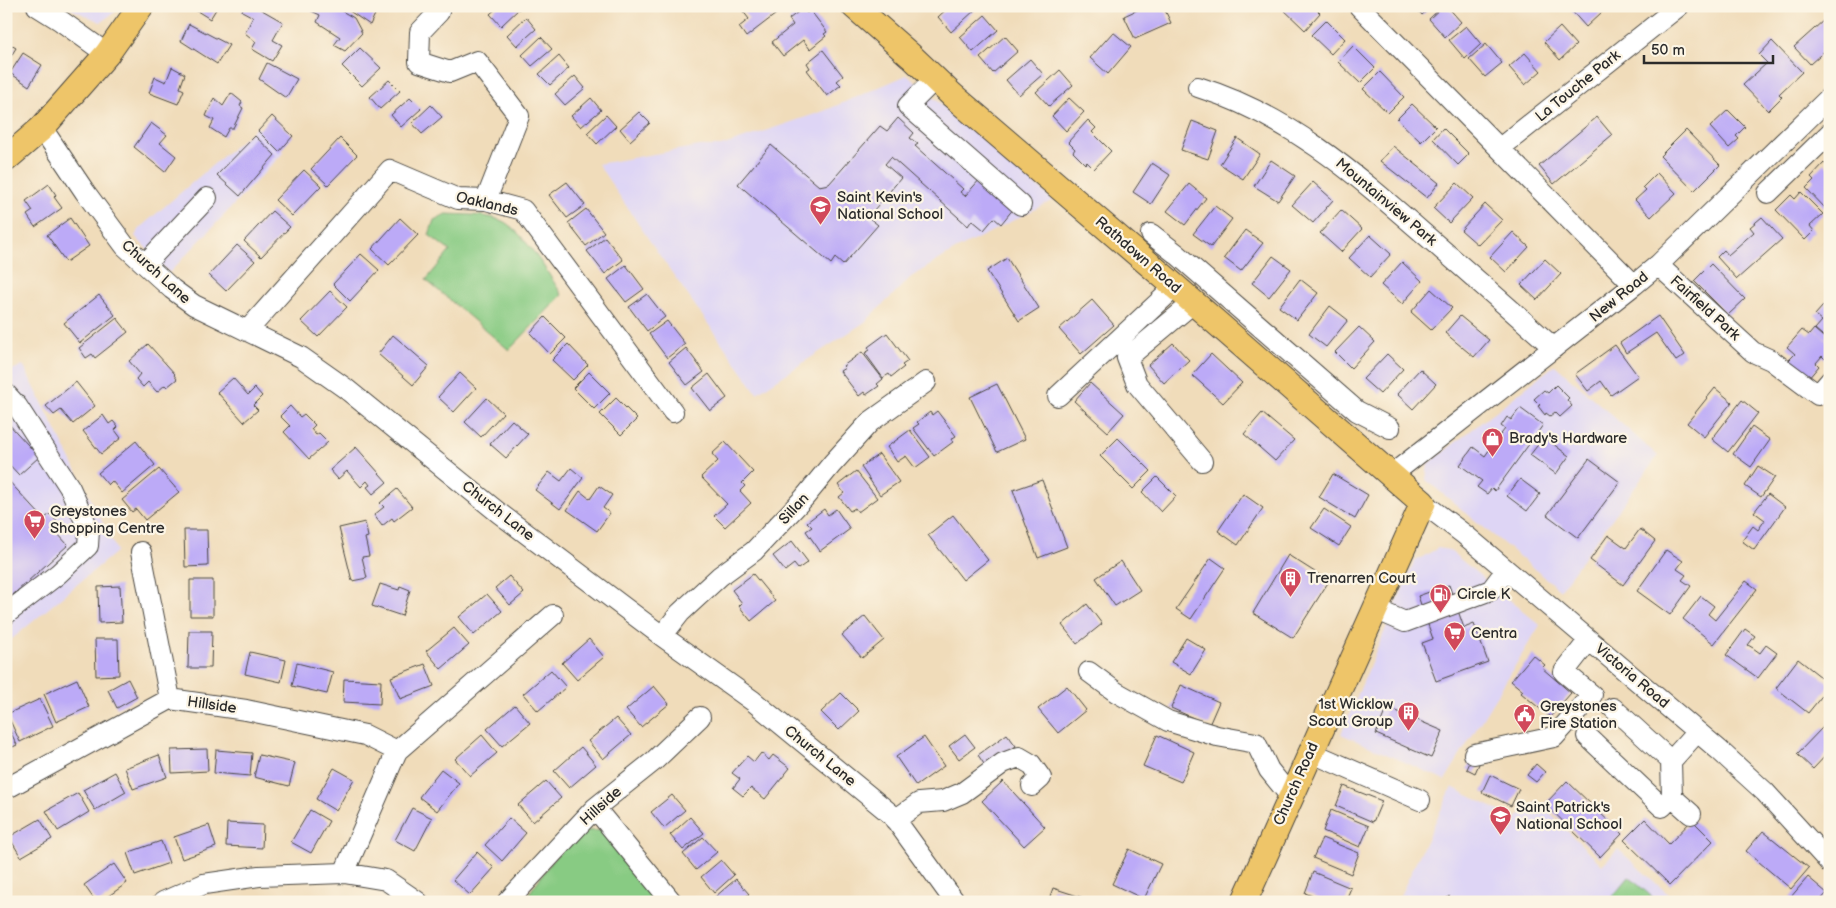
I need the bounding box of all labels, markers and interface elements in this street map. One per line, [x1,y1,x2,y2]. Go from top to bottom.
scale bar [1644,32,1772,64]
text: 50 m [1651,41,1685,60]
street label: La Touche Park [1532,46,1625,126]
street label: Mountainview Park [1331,154,1441,250]
street label: Oaklands [454,188,521,221]
place label: Saint Kevin's National School [837,188,943,224]
school or university icon: Saint Kevin's National School [809,194,833,225]
street label: Rathdown Road [1091,212,1185,298]
street label: Church Lane [117,236,195,308]
street label: New Road [1586,267,1652,327]
street label: Fairfield Park [1666,271,1745,345]
shop icon: Brady's Hardware [1481,426,1505,457]
place label: Brady's Hardware [1509,429,1627,448]
street label: Church Lane [458,477,538,545]
street label: Sillan [775,489,813,529]
place label: Greystones Shopping Centre [50,502,165,538]
supermarket icon: Greystones Shopping Centre [22,508,46,539]
building icon: Trenarren Court [1279,566,1303,597]
place label: Trenarren Court [1307,569,1416,588]
fuel station icon: Circle K [1429,582,1453,613]
place label: Circle K [1457,585,1510,604]
supermarket icon: Centra [1443,621,1467,652]
place label: Centra [1471,624,1517,643]
street label: Victoria Road [1591,639,1673,713]
street label: Hillside [186,692,238,718]
place label: 1st Wicklow Scout Group [1309,695,1393,731]
place label: Greystones Fire Station [1540,697,1617,733]
building icon: 1st Wicklow Scout Group [1397,701,1421,732]
public building icon: Greystones Fire Station [1512,703,1536,734]
street label: Church Lane [780,721,860,791]
street label: Church Road [1269,740,1323,828]
street label: Hillside [576,782,626,830]
place label: Saint Patrick's National School [1516,798,1622,834]
school or university icon: Saint Patrick's National School [1488,804,1512,835]

